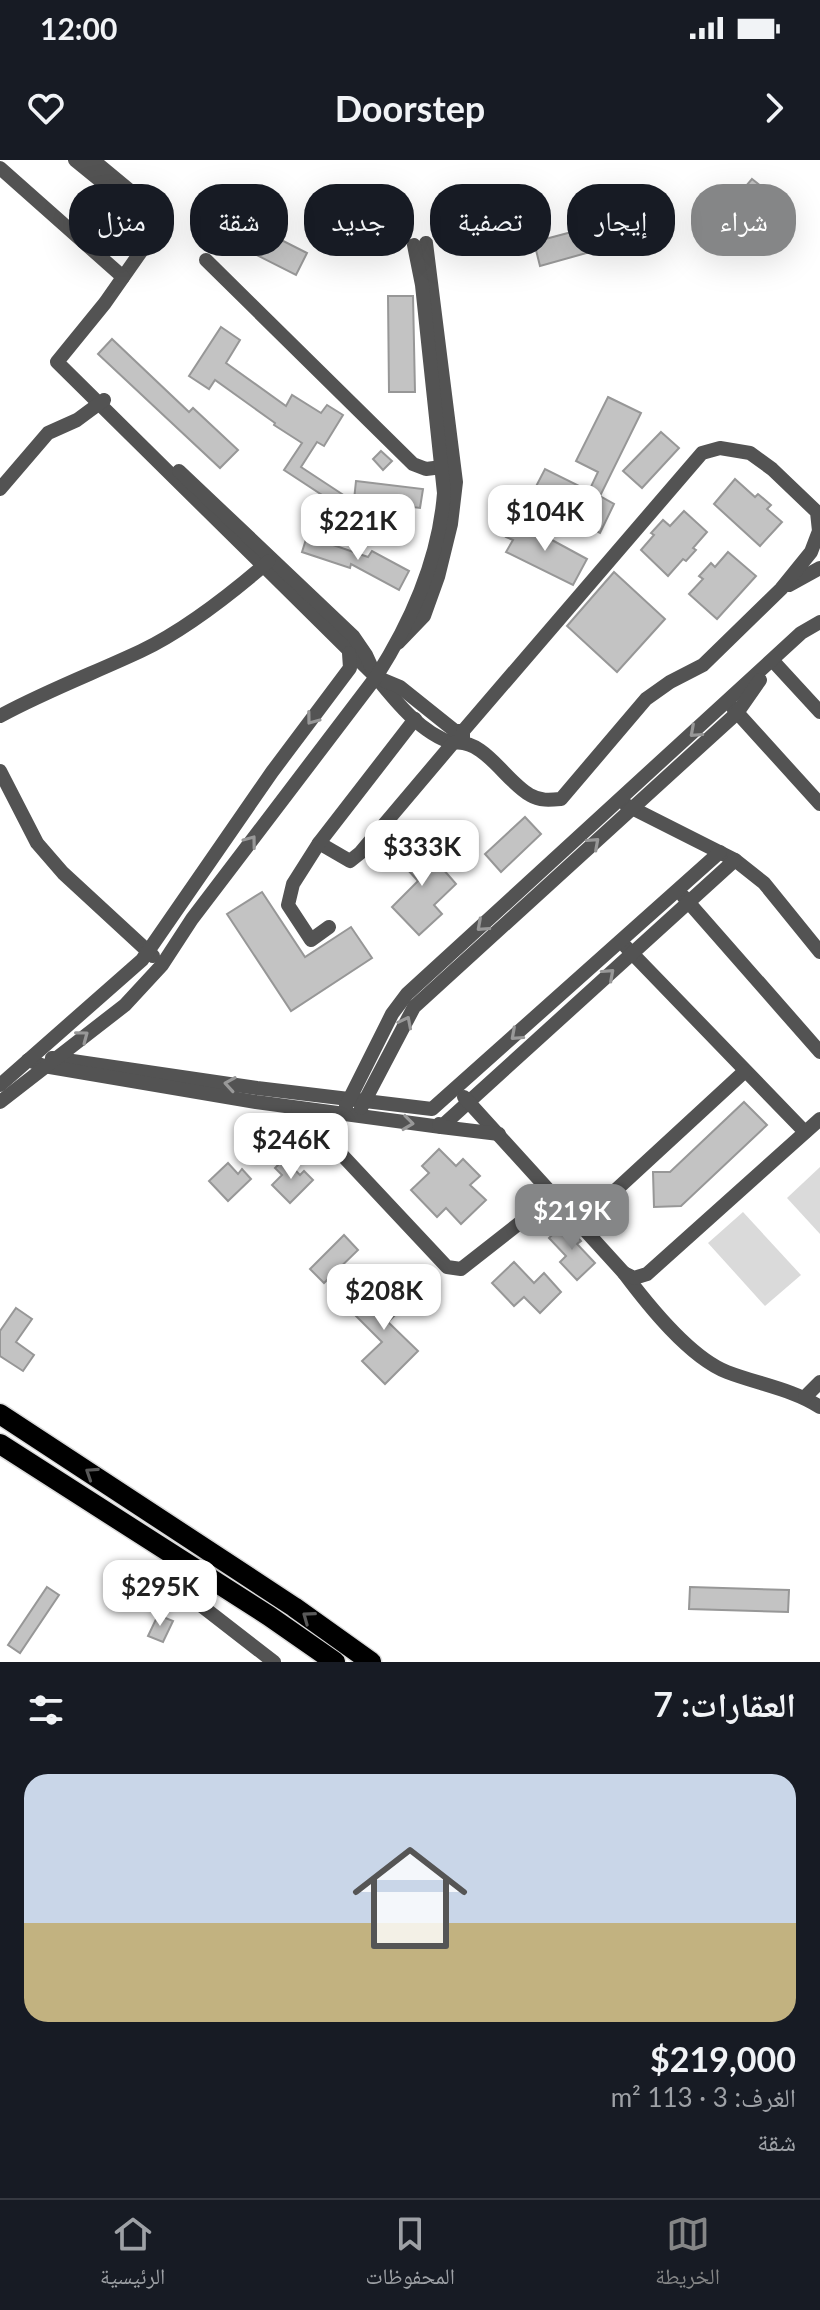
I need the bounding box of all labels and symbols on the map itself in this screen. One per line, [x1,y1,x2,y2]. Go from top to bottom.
pin: $104K [489,485,601,553]
pin: $221K [302,494,414,562]
one-way arrow [308,710,322,725]
one-way arrow [690,723,704,737]
pin: $333K [366,820,478,888]
one-way arrow [242,835,256,849]
one-way arrow [584,838,599,853]
one-way arrow [476,916,491,930]
one-way arrow [600,970,615,984]
one-way arrow [396,1015,412,1030]
one-way arrow [510,1025,525,1039]
one-way arrow [75,1032,89,1046]
one-way arrow [223,1076,237,1093]
pin: $246K [235,1113,347,1181]
one-way arrow [402,1114,415,1131]
pin: $219K [516,1184,628,1252]
pin: $208K [328,1264,440,1332]
one-way arrow [85,1468,99,1483]
pin: $295K [104,1560,216,1628]
one-way arrow [302,1612,316,1626]

